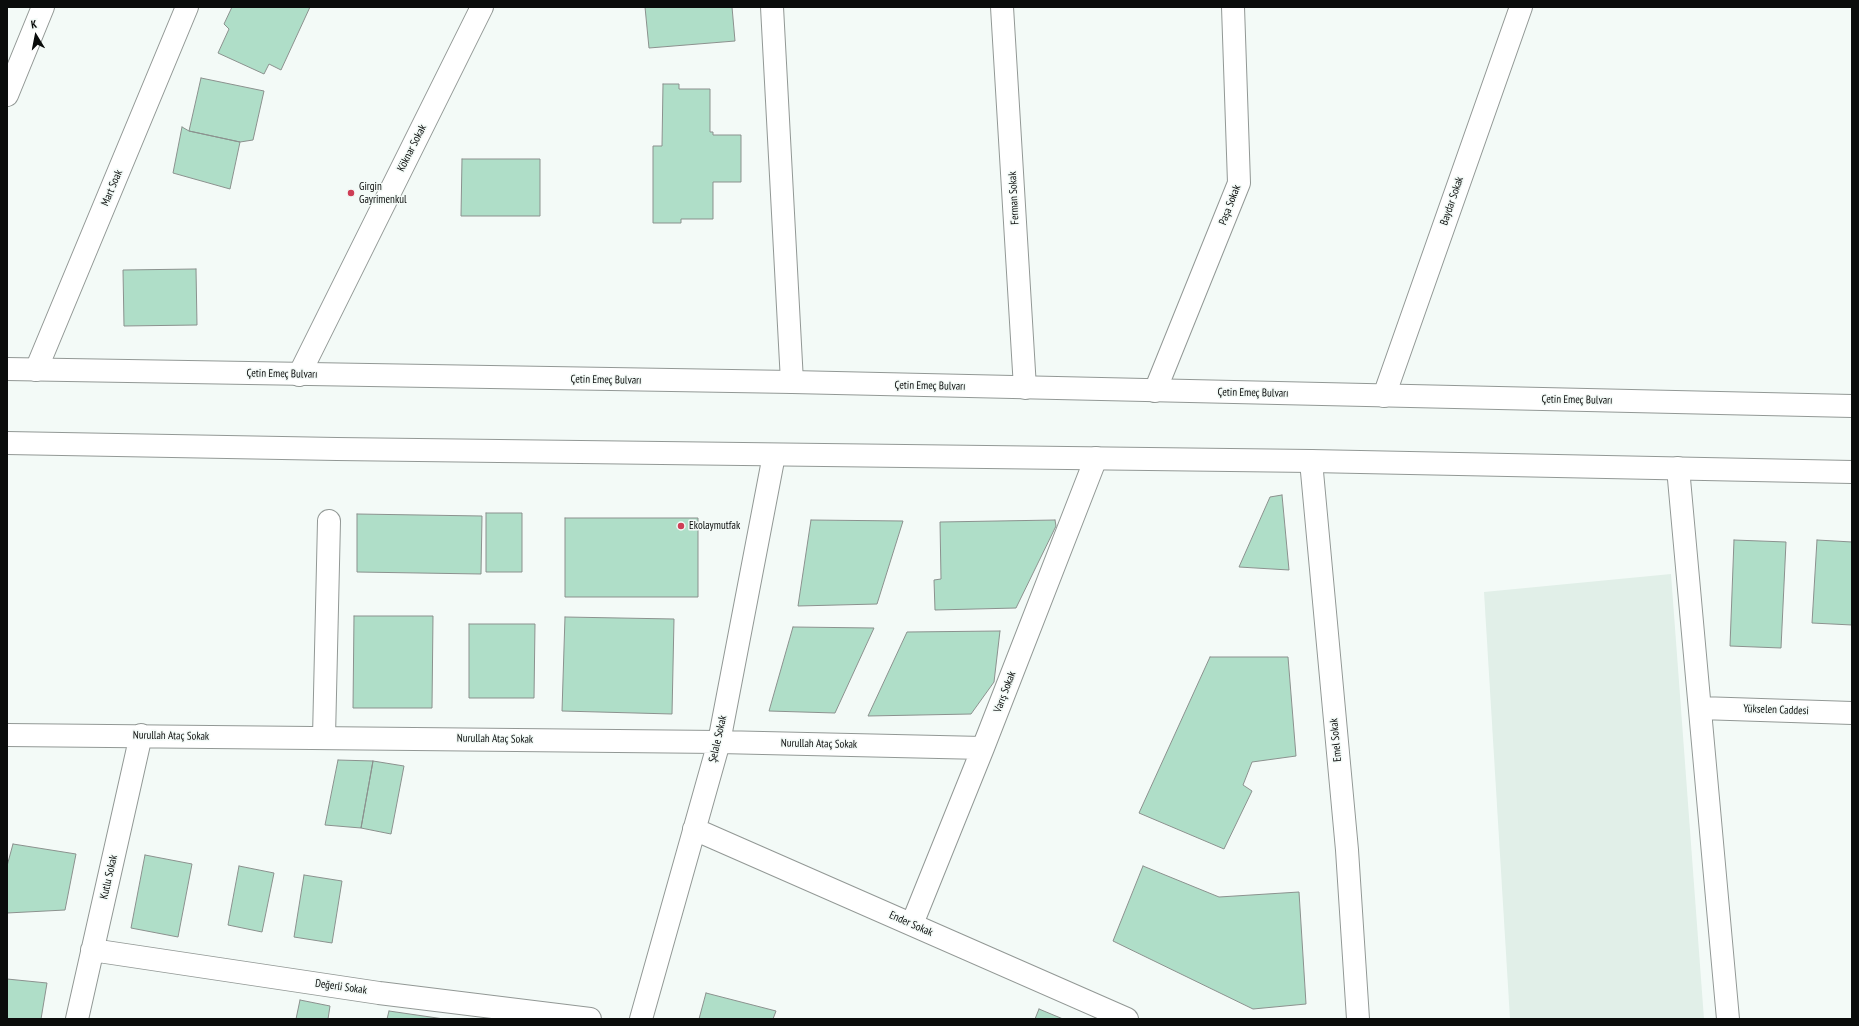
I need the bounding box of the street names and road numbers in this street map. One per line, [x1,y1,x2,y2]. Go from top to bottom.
street label: Köknar Sokak [395,122,429,174]
street label: Mart Soak [98,168,126,208]
street label: Ferman Sokak [1006,171,1022,225]
street label: Baydar Sokak [1438,175,1466,227]
street label: Paşa Sokak [1216,183,1244,227]
street label: Çetin Emeç Bulvarı [246,367,318,381]
street label: Çetin Emeç Bulvarı [570,373,642,387]
street label: Çetin Emeç Bulvarı [894,379,966,393]
street label: Çetin Emeç Bulvarı [1217,386,1289,400]
street label: Çetin Emeç Bulvarı [1541,393,1613,407]
street label: Varış Sokak [991,670,1019,714]
street label: Yükselen Caddesi [1743,702,1809,718]
street label: Şelale Sokak [706,714,730,764]
street label: Emel Sokak [1328,718,1344,762]
street label: Nurullah Ataç Sokak [133,729,209,743]
street label: Nurullah Ataç Sokak [457,732,533,746]
street label: Nurullah Ataç Sokak [781,737,857,751]
street label: Kutlu Sokak [98,854,120,900]
street label: Ender Sokak [887,908,935,940]
street label: Değerli Sokak [314,977,368,997]

